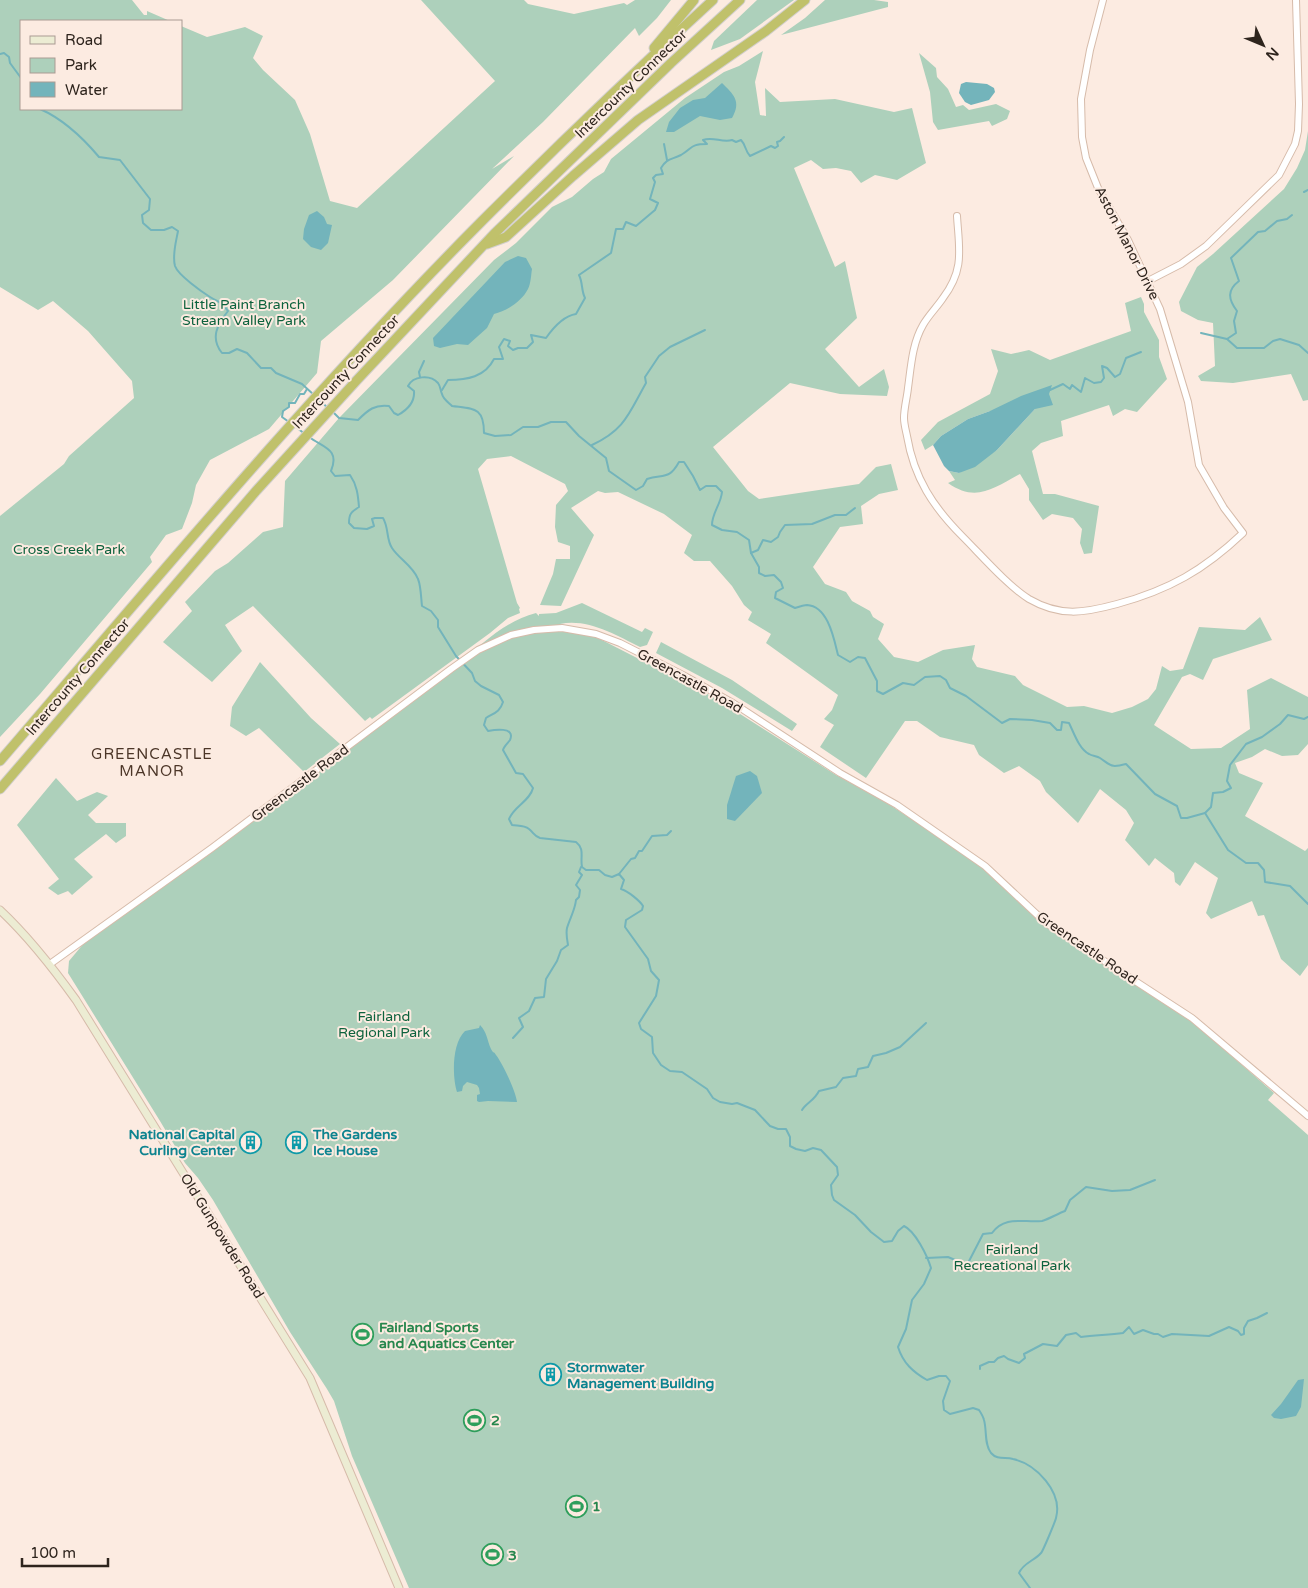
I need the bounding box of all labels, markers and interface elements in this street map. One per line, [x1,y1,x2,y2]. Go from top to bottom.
legend [20,20,182,110]
north arrow [1238,20,1288,70]
street label: Intercounty Connector [571,26,691,142]
text: Road [65,31,103,49]
text: N [1262,44,1282,64]
text: Park [65,56,97,74]
text: Water [65,81,108,99]
street label: Aston Manor Drive [1091,183,1163,303]
park label: Little Paint Branch Stream Valley Park [182,296,306,329]
street label: Intercounty Connector [289,311,404,432]
park label: Cross Creek Park [13,541,125,558]
street label: Intercounty Connector [23,615,134,739]
street label: Greencastle Road [634,645,746,717]
street label: Greencastle Road [248,741,352,825]
district label: GREENCASTLE MANOR [91,745,213,780]
street label: Greencastle Road [1033,908,1141,988]
park label: Fairland Regional Park [338,1008,430,1041]
place label: National Capital Curling Center [129,1126,236,1159]
place label: The Gardens Ice House [312,1126,397,1159]
building icon: National Capital Curling Center [239,1130,263,1154]
building icon: The Gardens Ice House [285,1130,309,1154]
street label: Old Gunpowder Road [177,1170,267,1302]
park label: Fairland Recreational Park [954,1241,1071,1274]
place label: Fairland Sports and Aquatics Center [379,1319,515,1352]
sports icon: Fairland Sports and Aquatics Center [351,1323,375,1347]
place label: Stormwater Management Building [567,1359,715,1392]
building icon: Stormwater Management Building [539,1363,563,1387]
sports icon: 2 [463,1408,487,1432]
place label: 2 [491,1412,500,1429]
sports icon: 1 [564,1494,588,1518]
place label: 1 [592,1498,601,1515]
scale bar [22,1536,109,1568]
sports icon: 3 [480,1543,504,1567]
text: 100 m [30,1544,76,1562]
place label: 3 [508,1547,517,1564]

